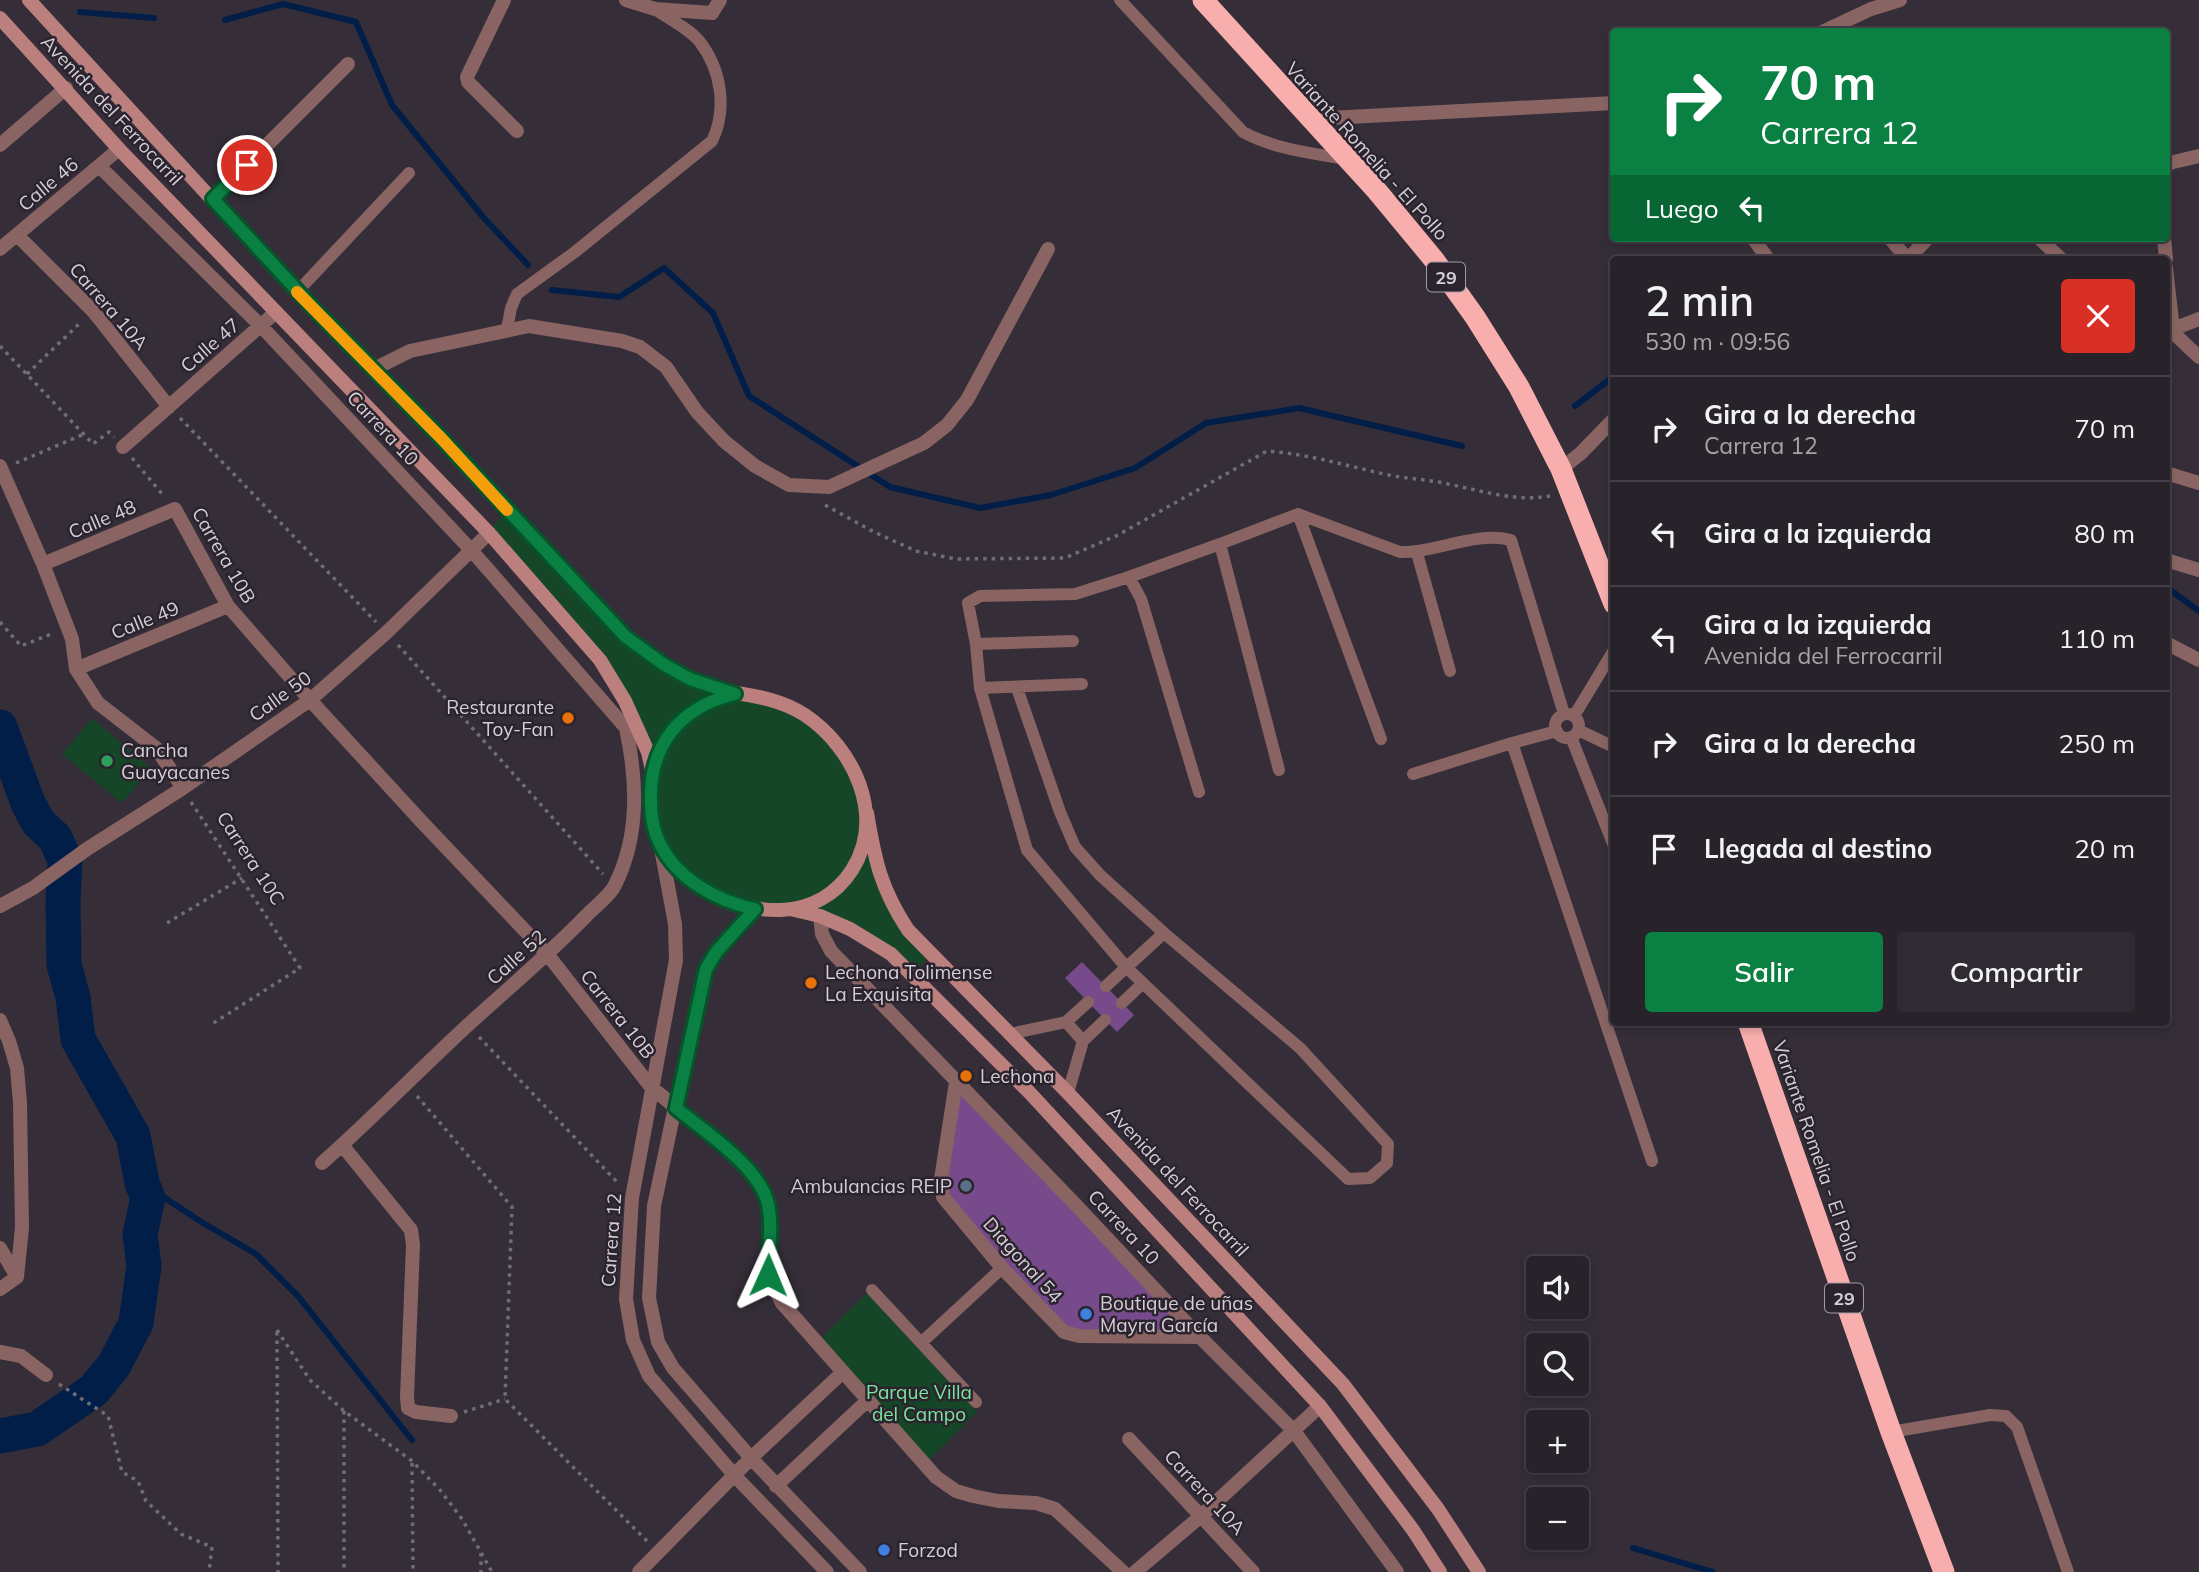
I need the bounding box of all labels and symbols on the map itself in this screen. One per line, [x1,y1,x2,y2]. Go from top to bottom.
street label: Avenida del Ferrocarril [36,30,188,190]
street label: Variante Romelia - El Pollo [1280,57,1454,245]
pin [217,135,277,195]
street label: Calle 46 [13,152,83,216]
street label: Carrera 10A [65,257,154,355]
road number: 29 [1427,262,1465,292]
street label: Calle 47 [175,313,245,377]
street label: Carrera 10 [342,385,424,471]
street label: Calle 48 [65,494,139,544]
street label: Carrera 10B [187,503,261,607]
street label: Calle 49 [107,596,183,644]
street label: Calle 50 [244,665,316,727]
place label: Restaurante Toy-Fan [446,695,554,741]
marker: Restaurante Toy-Fan [560,710,576,726]
place label: Cancha Guayacanes [121,738,230,784]
marker: Cancha Guayacanes [99,753,115,769]
street label: Carrera 10C [212,807,290,909]
street label: Calle 52 [482,924,550,990]
place label: Lechona Tolimense La Exquisita [825,960,992,1006]
street label: Carrera 10B [576,964,660,1064]
marker: Lechona Tolimense La Exquisita [803,975,819,991]
street label: Variante Romelia - El Pollo [1768,1037,1866,1265]
place label: Lechona [980,1064,1055,1088]
marker: Lechona [958,1068,974,1084]
street label: Avenida del Ferrocarril [1102,1101,1254,1261]
place label: Ambulancias REIP [791,1174,952,1198]
marker: Ambulancias REIP [958,1178,974,1194]
street label: Carrera 10 [1083,1184,1165,1270]
street label: Carrera 12 [596,1192,626,1288]
street label: Diagonal 54 [978,1212,1068,1308]
position arrow [731,1238,805,1312]
road number: 29 [1825,1283,1863,1312]
place label: Boutique de uñas Mayra García [1100,1291,1253,1337]
marker: Boutique de uñas Mayra García [1078,1306,1094,1322]
park label: Parque Villa del Campo [866,1380,972,1426]
street label: Carrera 10A [1159,1444,1251,1540]
place label: Forzod [898,1538,958,1562]
marker: Forzod [876,1542,892,1558]

